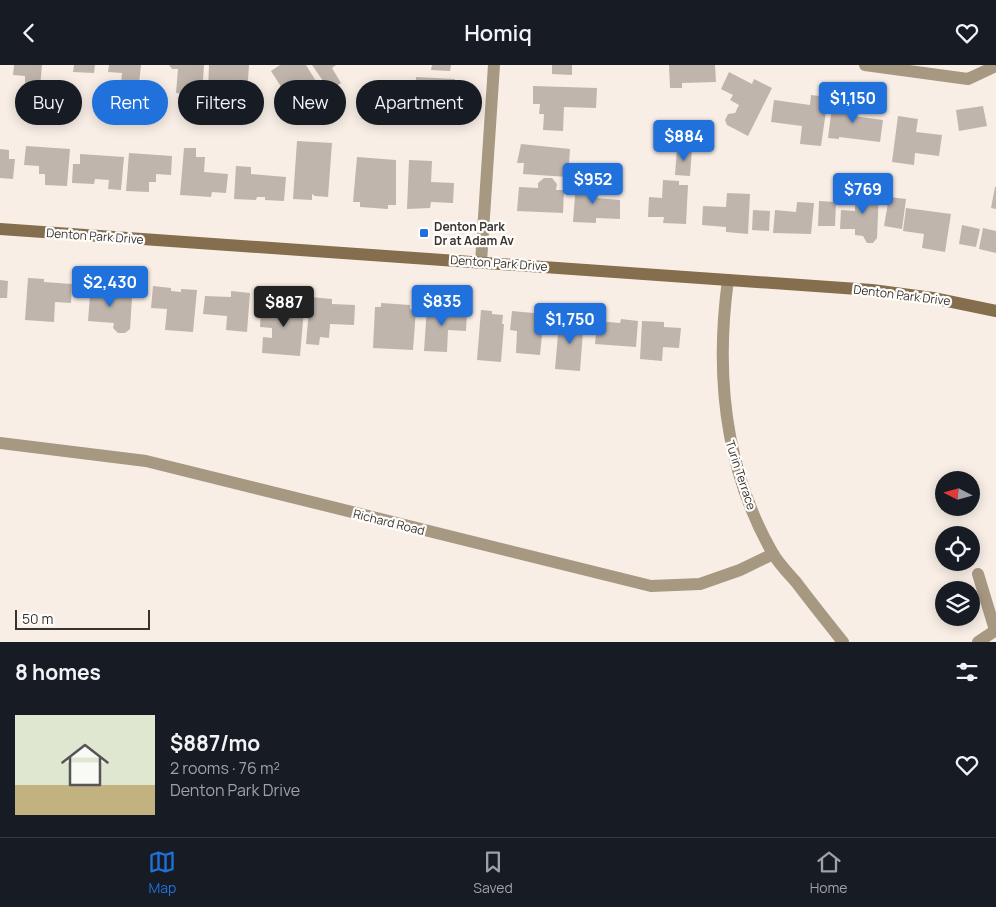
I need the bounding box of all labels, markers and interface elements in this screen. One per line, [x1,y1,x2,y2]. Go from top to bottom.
text: Homiq [464,18,532,48]
icon: back [15,19,43,47]
icon: heart [953,19,981,47]
chip: Buy [15,80,82,125]
chip: Rent [92,80,168,125]
chip: Filters [178,80,264,125]
chip: New [274,80,346,125]
chip: Apartment [356,80,482,125]
pin: $1,150 [812,82,894,124]
text: $1,150 [830,87,876,109]
pin: $884 [654,119,714,162]
text: $884 [664,125,704,147]
pin: $952 [563,163,623,205]
text: $952 [574,168,612,190]
pin: $769 [833,173,893,215]
text: $769 [844,178,882,200]
place label: Denton Park Dr at Adam Av [434,218,514,249]
street label: Denton Park Drive [46,224,144,248]
marker: Denton Park Dr at Adam Av [418,227,430,239]
street label: Denton Park Drive [450,251,548,275]
pin: $2,430 [69,265,151,308]
text: $2,430 [83,271,137,293]
street label: Denton Park Drive [853,281,951,309]
pin: $887 [254,285,314,328]
pin: $835 [412,285,472,327]
text: $835 [423,290,461,312]
text: $887 [265,291,303,313]
pin: $1,750 [529,303,611,345]
text: $1,750 [545,308,595,330]
street label: Turin Terrace [722,438,760,512]
north arrow [935,471,980,516]
map controls [935,471,980,626]
street label: Richard Road [352,505,426,539]
button: locate [935,526,980,571]
button: layers [935,581,980,626]
scale bar [15,607,150,630]
text: 50 m [22,609,53,628]
text: 8 homes [15,658,101,686]
icon: filters [953,658,981,686]
text: $887/mo [170,729,260,757]
icon: home [55,735,115,795]
icon: heart [953,751,981,779]
text: 2 rooms · 76 m² [170,757,280,779]
text: Denton Park Drive [170,779,300,801]
tab: Map [148,848,176,897]
tab: Saved [473,848,513,897]
tab: Home [810,848,848,897]

